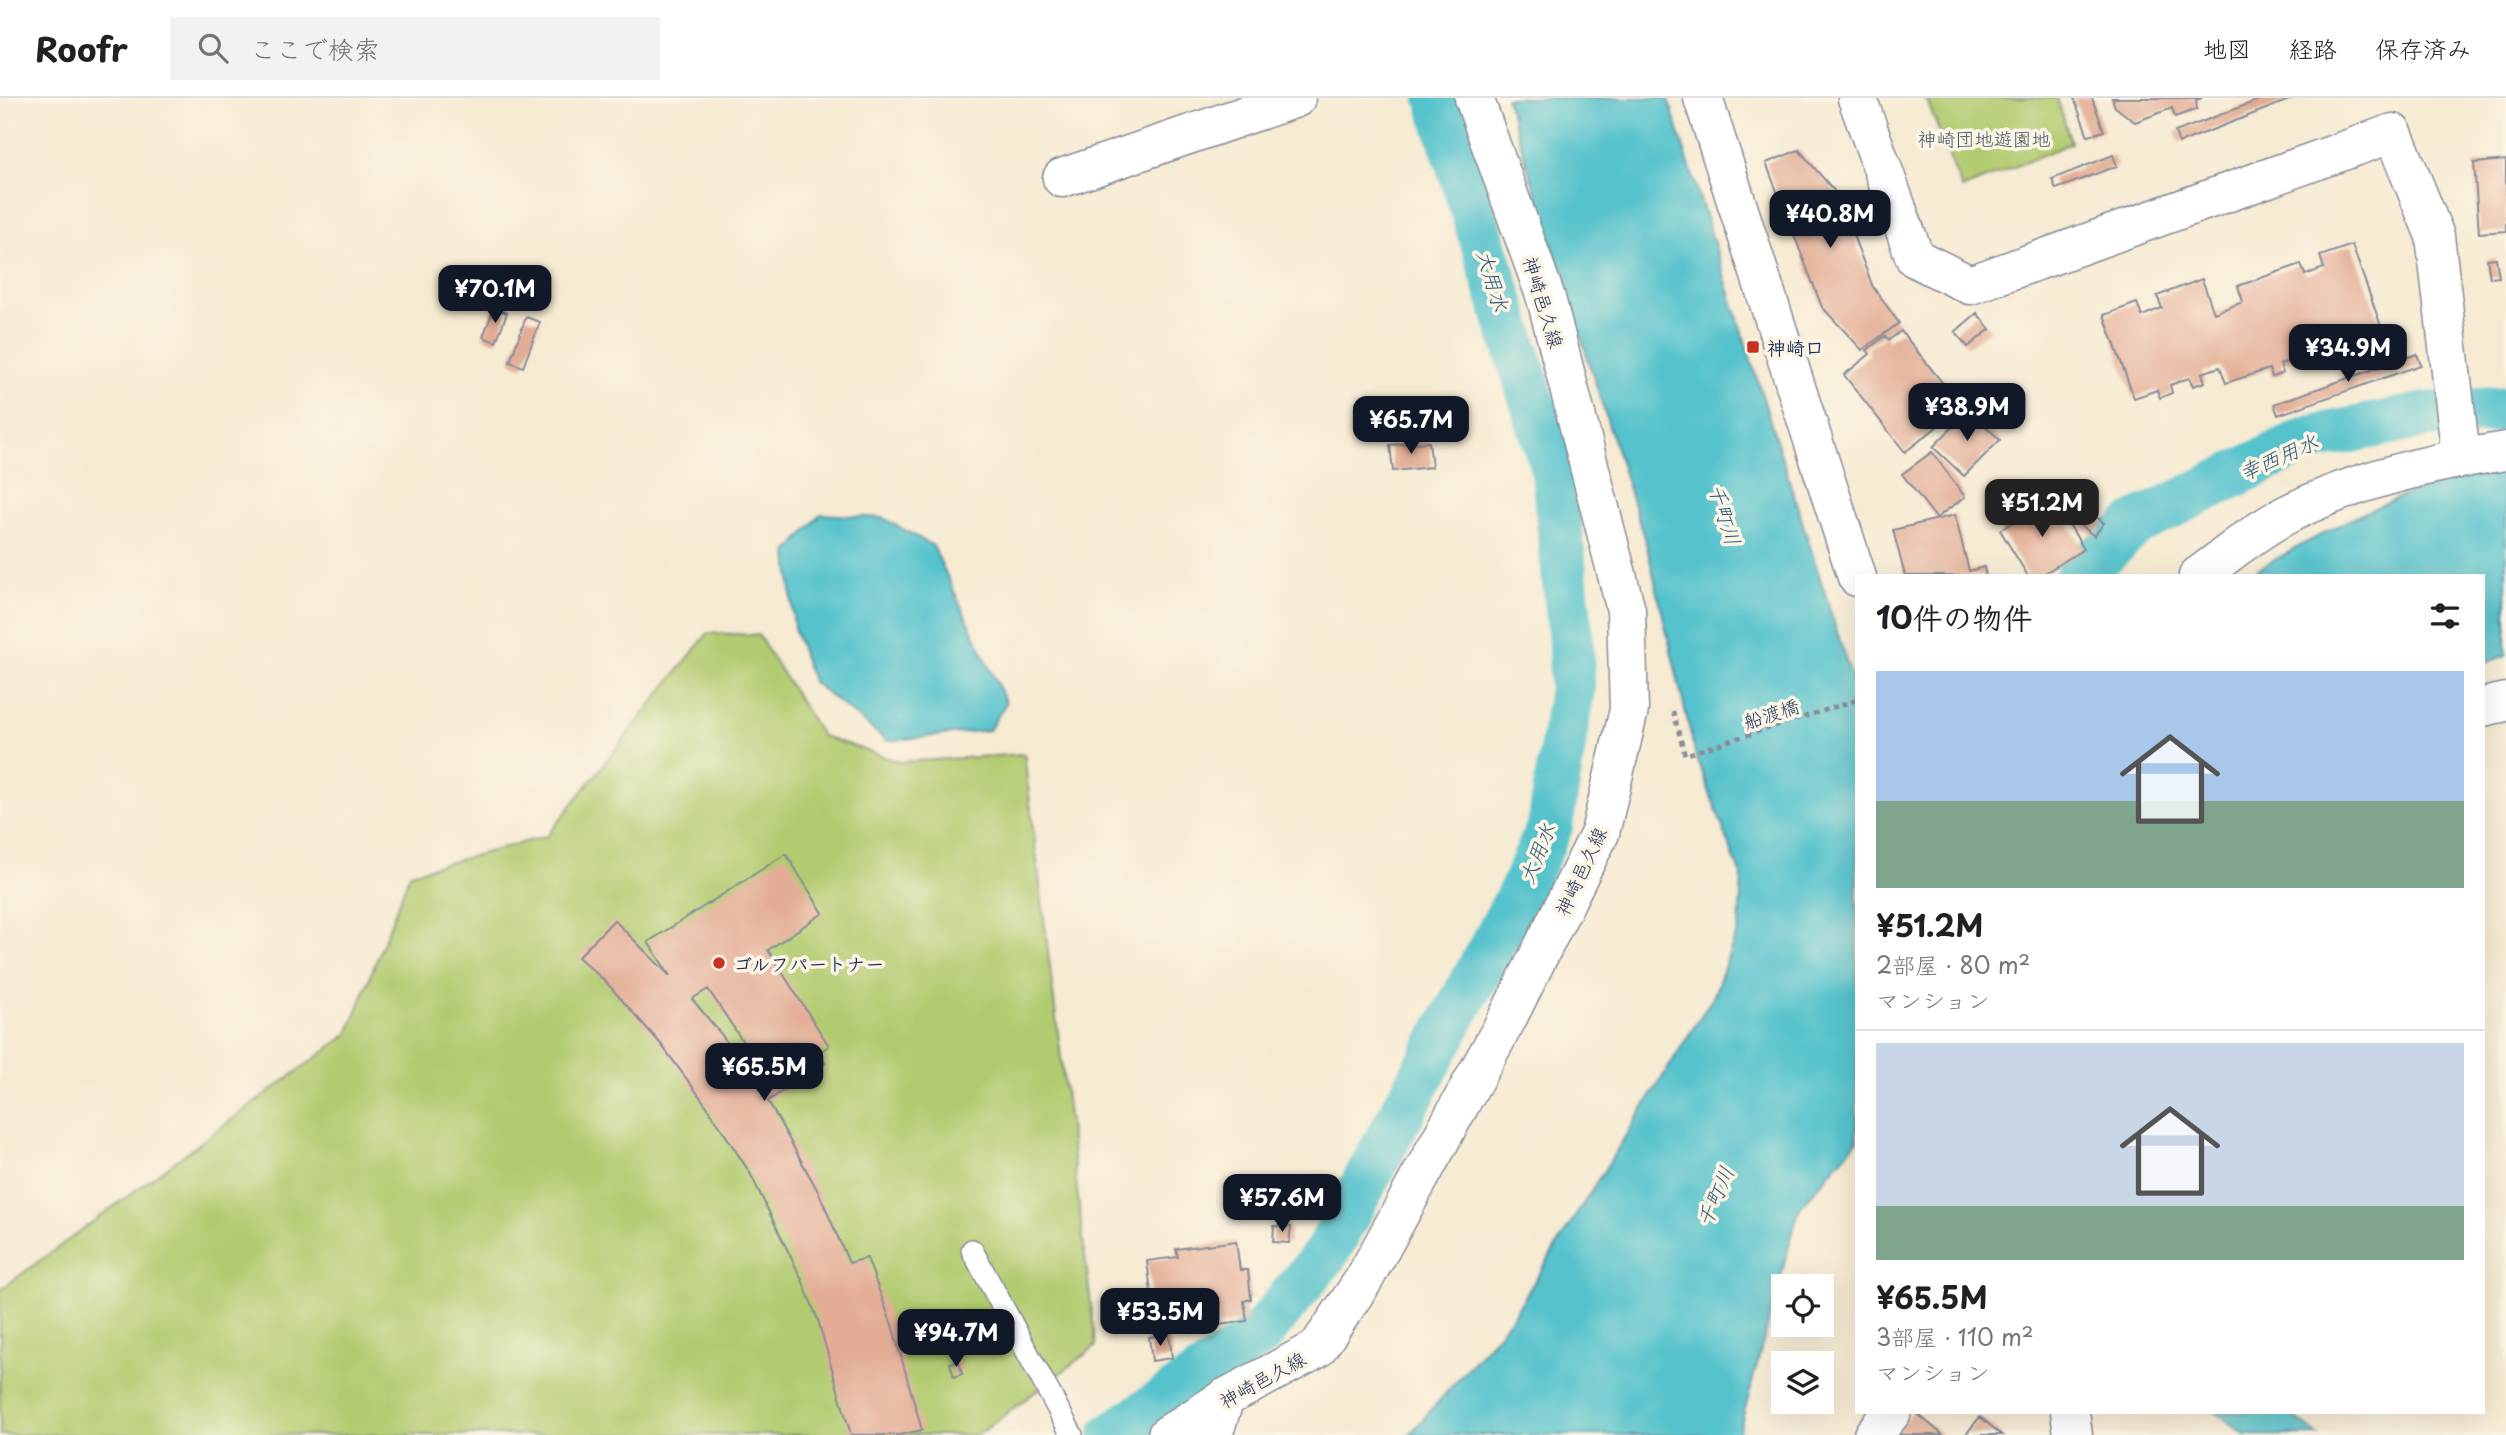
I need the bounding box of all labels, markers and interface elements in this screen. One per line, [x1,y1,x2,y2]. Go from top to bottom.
search box [170,17,660,80]
text: Roofr [35,23,128,73]
icon: search [194,29,232,67]
text: ここで検索 [250,29,380,68]
text: 地図 [2203,30,2251,66]
text: 経路 [2289,30,2337,66]
text: 保存済み [2375,30,2471,66]
park label: 神崎団地遊園地 [1917,124,2051,152]
pin: ¥40.8M [1773,190,1887,250]
text: ¥40.8M [1786,195,1874,230]
water label: 大用水 [1469,245,1519,315]
street label: 神崎邑久線 [1517,252,1571,352]
pin: ¥70.1M [438,266,552,325]
text: ¥70.1M [454,270,536,305]
pin: ¥34.9M [2291,324,2405,384]
text: ¥34.9M [2305,329,2391,364]
place label: 神崎口 [1767,333,1824,361]
marker: 神崎口 [1745,339,1761,355]
pin: ¥38.9M [1910,384,2024,443]
text: ¥38.9M [1924,388,2010,423]
pin: ¥65.7M [1354,396,1468,456]
text: ¥65.7M [1369,401,1453,436]
water label: 幸西用水 [2233,424,2323,488]
water label: 千町川 [1701,479,1751,549]
pin: ¥51.2M [1985,480,2099,539]
text: ¥51.2M [2001,484,2083,519]
text: 10件の物件 [1876,594,2033,639]
icon: filters [2426,597,2464,635]
street label: 船渡橋 [1740,691,1802,735]
icon: home [2107,716,2233,842]
water label: 大用水 [1509,818,1563,888]
street label: 神崎邑久線 [1547,822,1613,920]
text: ¥51.2M [1876,902,1983,947]
text: 2部屋 · 80 m² [1876,947,2030,982]
place label: ゴルフパートナー [733,949,884,977]
marker: ゴルフパートナー [711,955,727,971]
text: マンション [1876,982,1990,1017]
pin: ¥65.5M [707,1044,821,1103]
text: ¥65.5M [721,1048,807,1083]
icon: home [2107,1088,2233,1214]
water label: 千町川 [1687,1161,1741,1231]
pin: ¥57.6M [1225,1174,1339,1234]
text: ¥57.6M [1239,1179,1325,1214]
map controls [1771,1274,1834,1414]
button: locate [1771,1274,1834,1337]
text: ¥65.5M [1876,1274,1988,1319]
pin: ¥53.5M [1103,1288,1217,1348]
text: ¥53.5M [1116,1293,1204,1328]
pin: ¥94.7M [899,1310,1013,1369]
text: ¥94.7M [914,1314,998,1349]
text: 3部屋 · 110 m² [1876,1319,2034,1354]
street label: 神崎邑久線 [1214,1344,1310,1414]
button: layers [1771,1351,1834,1414]
text: マンション [1876,1354,1990,1389]

